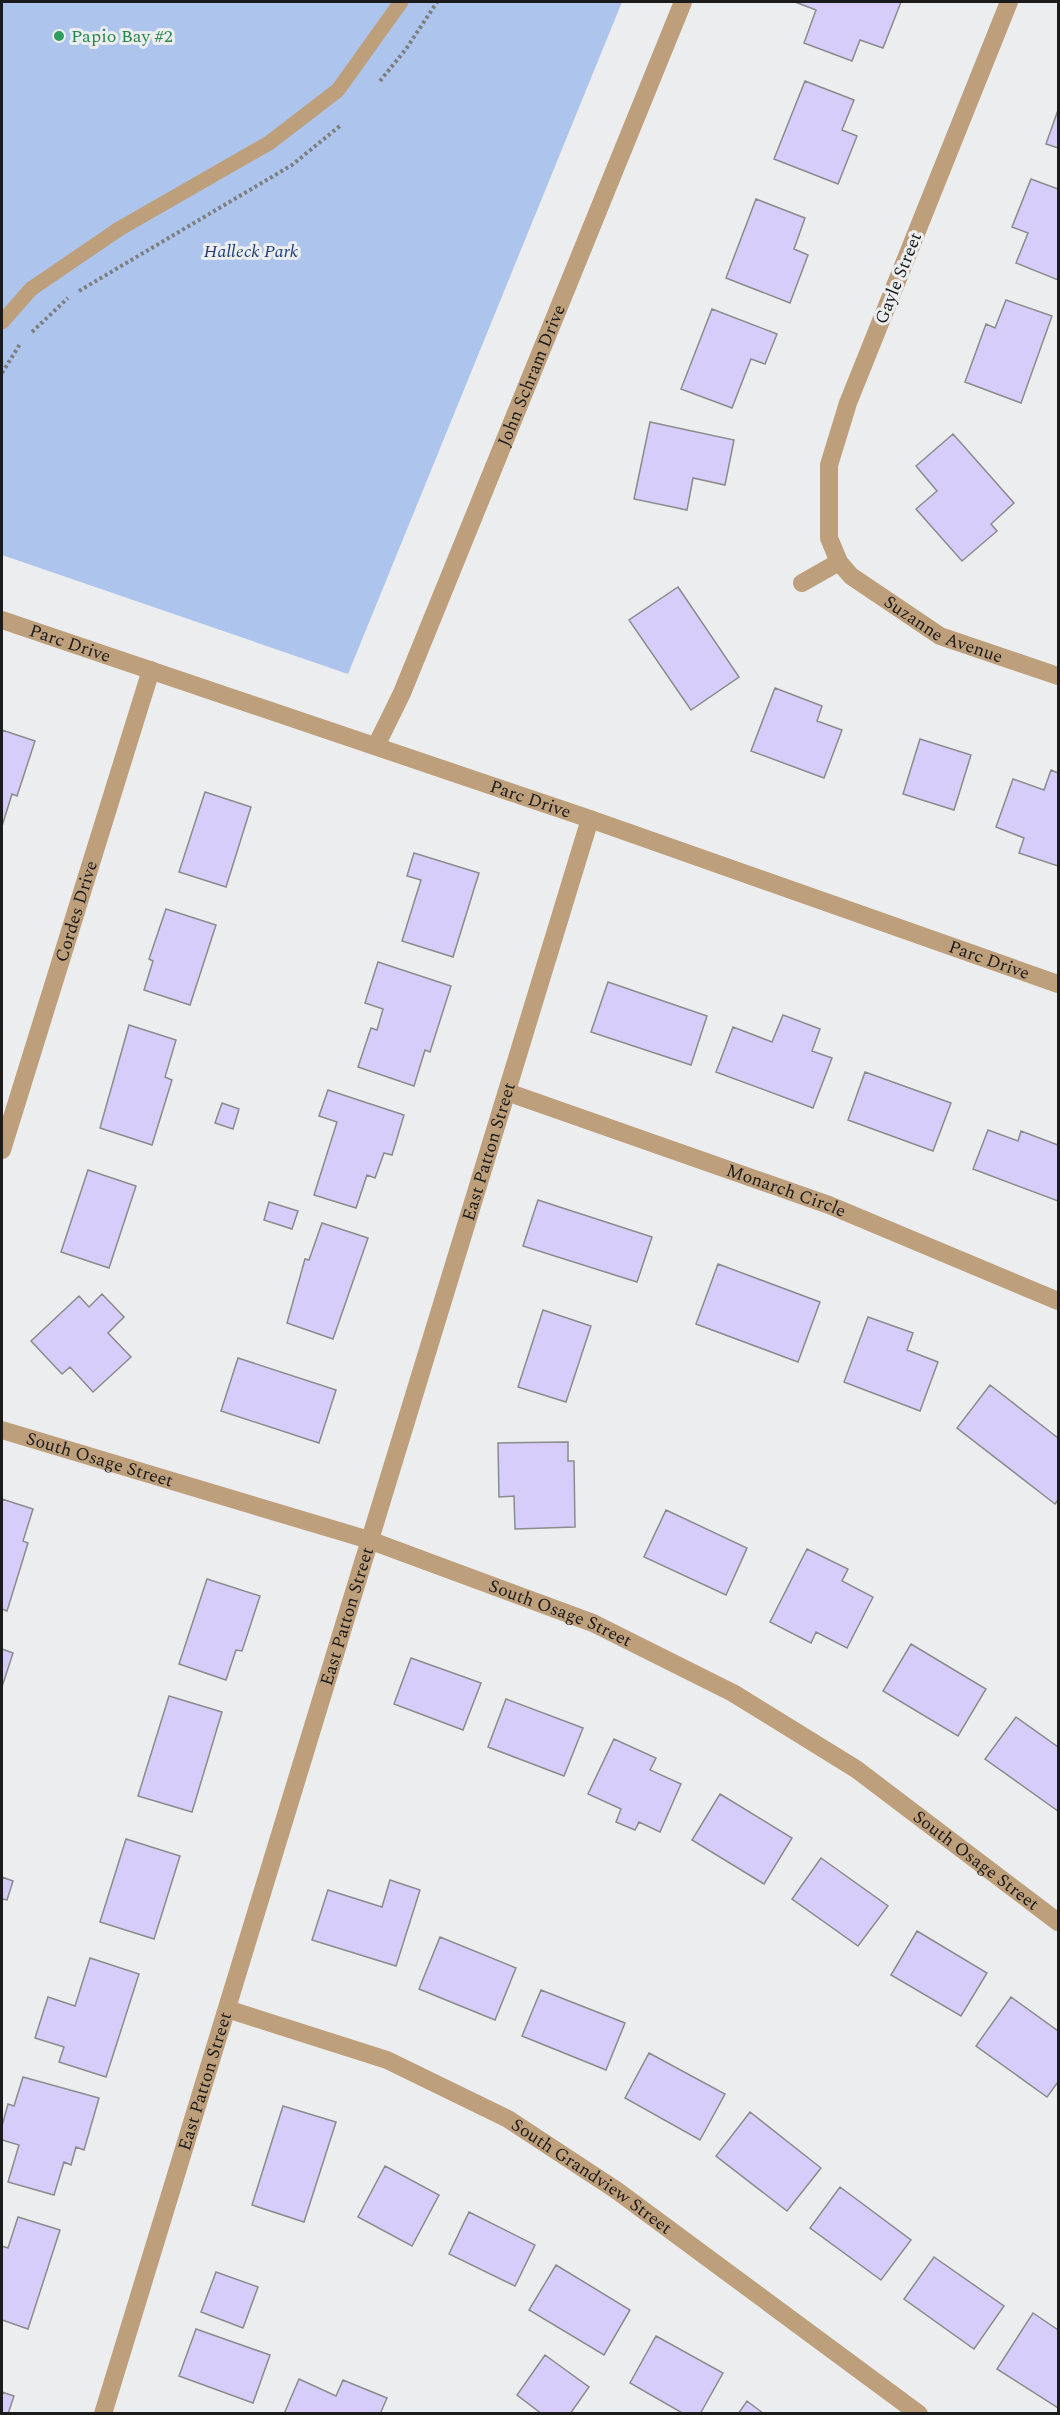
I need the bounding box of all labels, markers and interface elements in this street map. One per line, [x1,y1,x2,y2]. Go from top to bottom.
place label: Papio Bay #2 [71,23,173,50]
marker: Papio Bay #2 [52,29,66,43]
street label: Gayle Street [868,228,929,328]
park label: Halleck Park [204,238,299,265]
street label: John Schram Drive [491,300,573,451]
street label: Suzanne Avenue [878,589,1006,670]
street label: Parc Drive [26,617,114,670]
street label: Parc Drive [486,773,575,826]
street label: Cordes Drive [48,857,105,966]
street label: Parc Drive [945,933,1033,987]
street label: East Patton Street [455,1079,523,1224]
street label: Monarch Circle [722,1157,850,1225]
street label: South Osage Street [23,1425,176,1495]
street label: East Patton Street [313,1544,381,1689]
street label: South Osage Street [485,1573,637,1654]
street label: South Osage Street [907,1804,1045,1917]
street label: East Patton Street [171,2009,239,2154]
street label: South Grandview Street [506,2112,678,2241]

